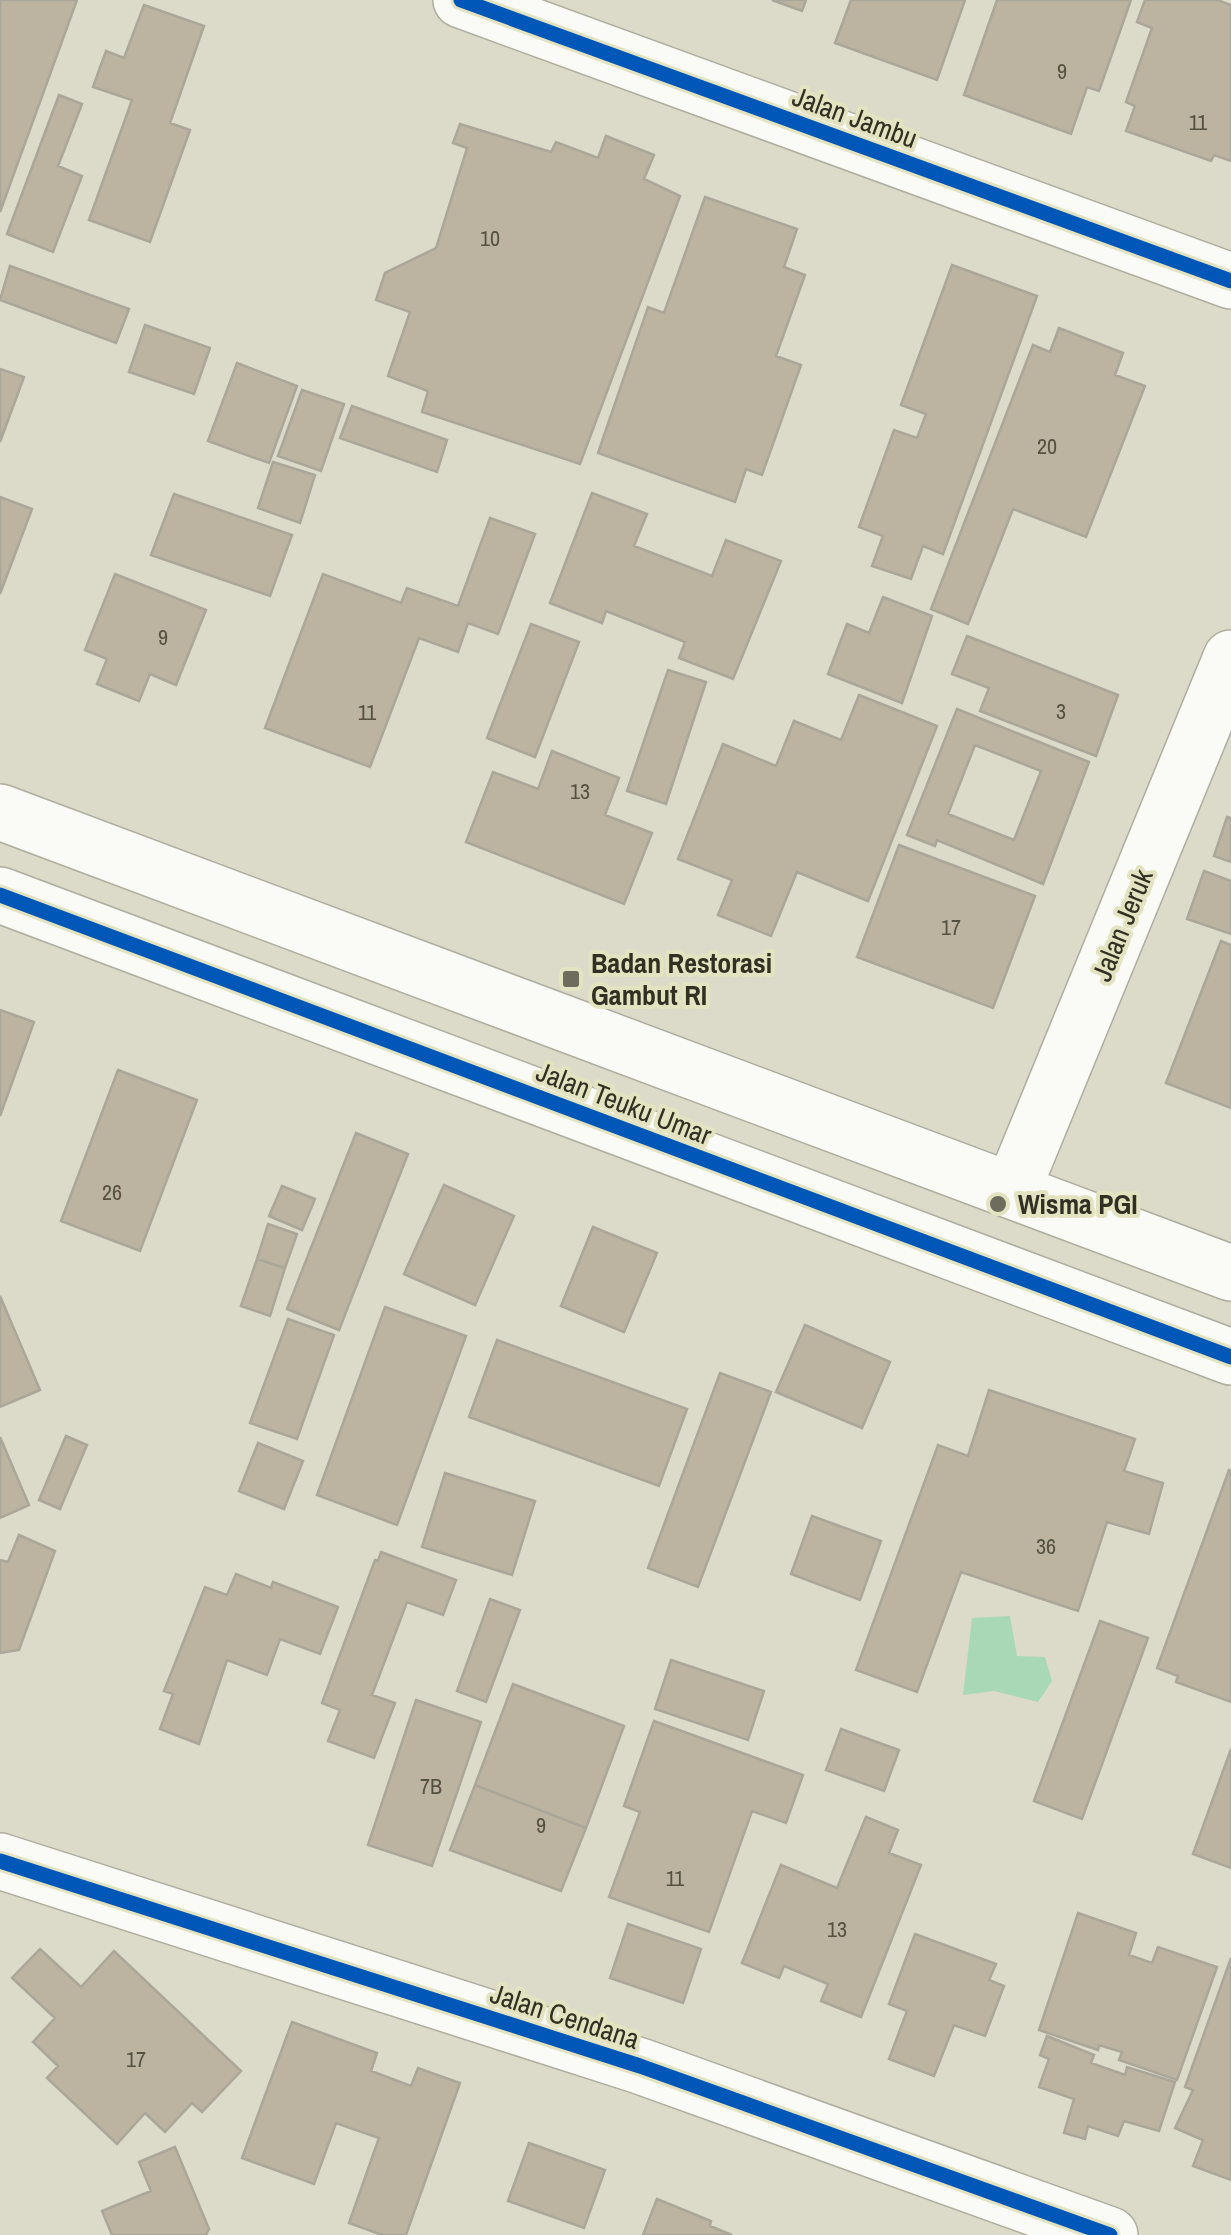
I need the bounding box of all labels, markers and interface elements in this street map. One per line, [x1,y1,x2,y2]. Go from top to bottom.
house number: 9 [1057,56,1067,86]
street label: Jalan Jambu [787,77,923,157]
house number: 11 [1189,107,1207,137]
house number: 10 [480,223,500,253]
house number: 20 [1037,431,1057,461]
house number: 9 [158,622,168,652]
house number: 3 [1056,696,1066,726]
house number: 11 [358,697,376,727]
house number: 13 [570,776,590,806]
street label: Jalan Jeruk [1082,863,1162,987]
house number: 17 [941,912,961,942]
place label: Badan Restorasi Gambut RI [591,944,772,1014]
marker: Badan Restorasi Gambut RI [560,968,582,990]
street label: Jalan Teuku Umar [531,1052,717,1154]
house number: 26 [102,1177,122,1207]
place label: Wisma PGI [1018,1185,1138,1223]
marker: Wisma PGI [987,1193,1009,1215]
house number: 36 [1036,1531,1056,1561]
house number: 7B [420,1771,442,1801]
house number: 9 [536,1810,546,1840]
house number: 11 [666,1863,684,1893]
house number: 13 [827,1914,847,1944]
street label: Jalan Cendana [486,1974,645,2058]
house number: 17 [126,2044,146,2074]

